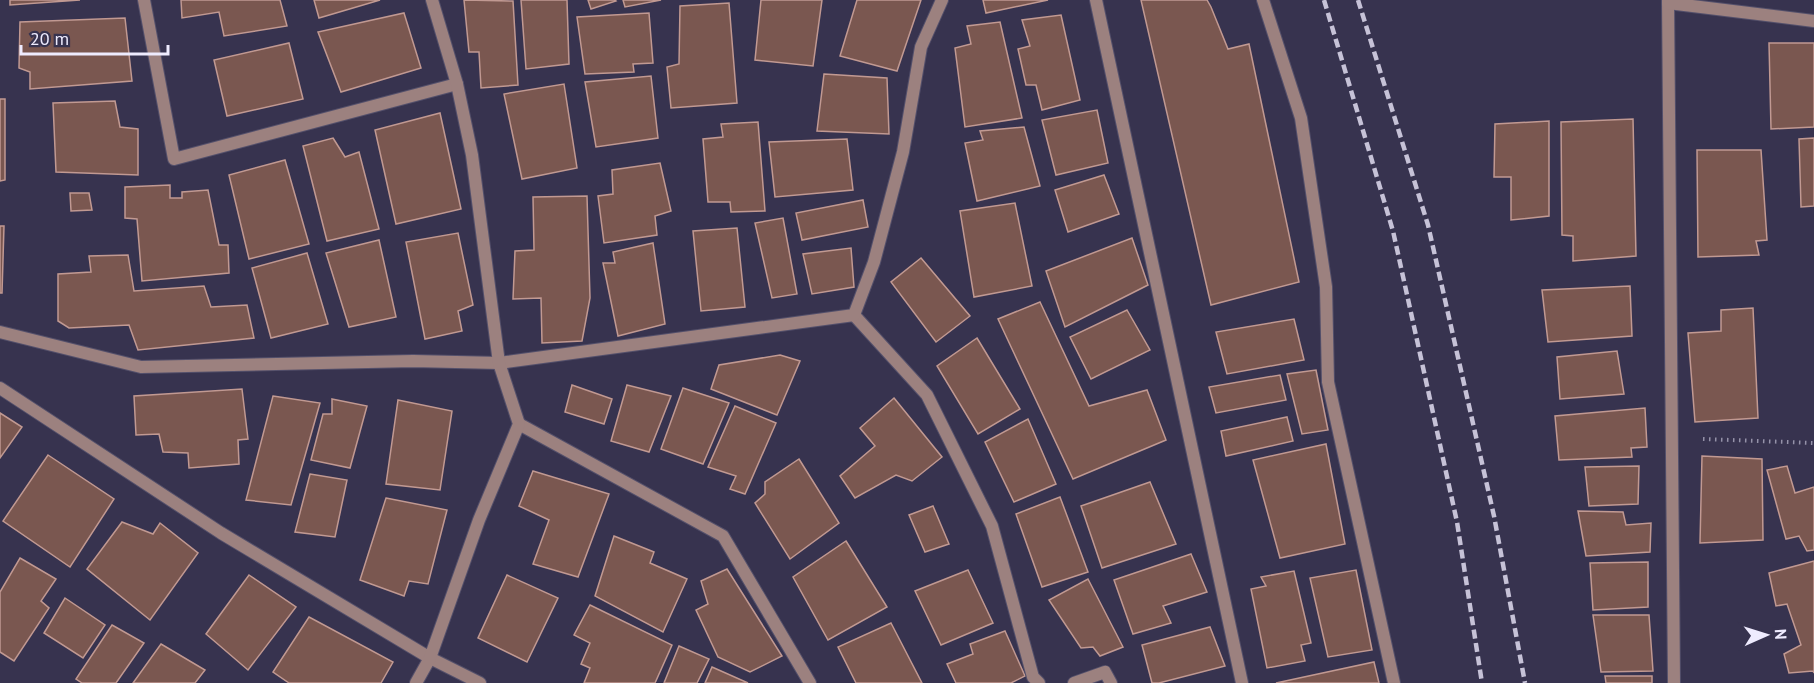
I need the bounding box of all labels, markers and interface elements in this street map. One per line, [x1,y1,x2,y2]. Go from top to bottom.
scale bar [21,18,168,56]
text: 20 m [30,27,69,50]
north arrow [1736,605,1796,665]
text: N [1771,628,1791,640]

